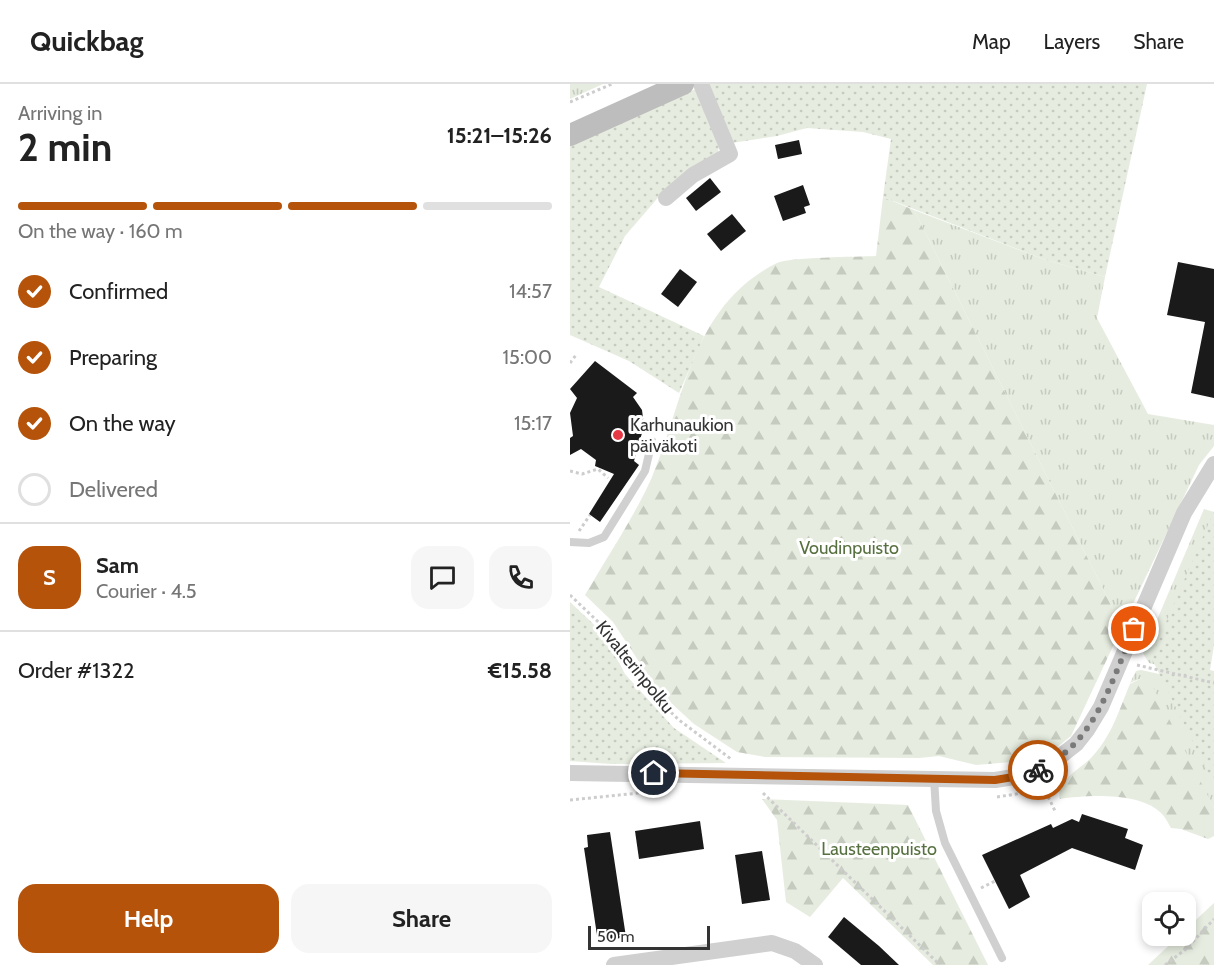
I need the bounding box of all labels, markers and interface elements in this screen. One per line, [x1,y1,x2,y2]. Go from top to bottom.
text: Quickbag [30,24,144,58]
text: Map [972,29,1011,54]
text: Layers [1044,29,1100,54]
text: Share [1133,29,1184,54]
text: Arriving in [18,101,102,125]
text: 15:21–15:26 [447,122,552,149]
text: 2 min [18,123,112,171]
text: On the way · 160 m [18,219,183,243]
icon: check [18,275,51,308]
text: Confirmed [69,278,168,305]
text: 14:57 [509,279,552,303]
icon: check [18,341,51,374]
text: Preparing [69,344,157,371]
text: 15:00 [503,345,552,369]
icon: check [18,407,51,440]
text: On the way [69,410,176,437]
text: 15:17 [514,411,552,435]
place label: Karhunaukion päiväkoti [630,414,734,457]
marker: Karhunaukion päiväkoti [611,428,625,442]
text: Delivered [69,476,158,503]
park label: Voudinpuisto [799,537,899,559]
button: chat [411,546,474,609]
button: phone [489,546,552,609]
text: Sam [96,552,139,579]
text: S [43,564,56,591]
text: Courier · 4.5 [96,579,197,603]
pin [1108,603,1159,654]
icon: bag [1117,612,1150,645]
street label: Kivalterinpolku [591,616,679,718]
text: Order #1322 [18,657,134,684]
text: €15.58 [488,657,552,684]
courier [1008,740,1068,800]
pin [628,747,679,798]
icon: bike [1022,754,1055,787]
icon: home [637,756,670,789]
park label: Lausteenpuisto [821,838,937,860]
button: Help [18,884,279,953]
button: Share [291,884,552,953]
map controls [1142,892,1196,946]
button: locate [1142,892,1196,946]
scale bar [588,923,710,950]
text: 50 m [597,927,634,946]

